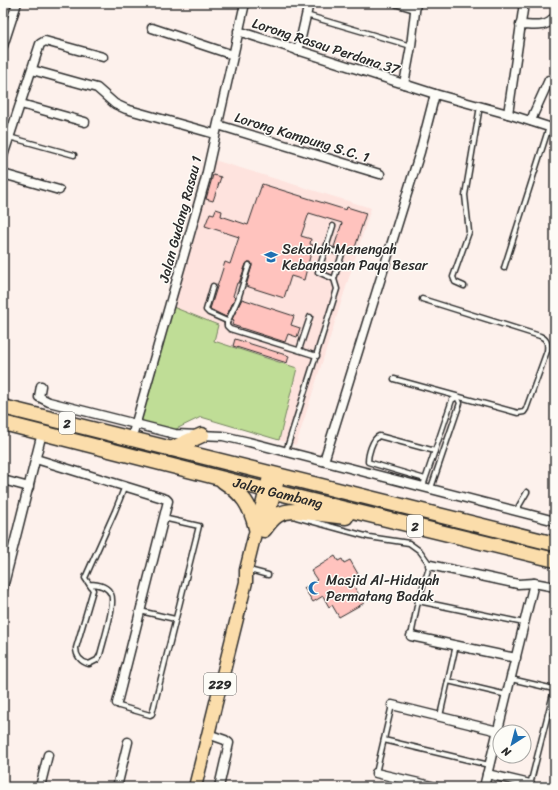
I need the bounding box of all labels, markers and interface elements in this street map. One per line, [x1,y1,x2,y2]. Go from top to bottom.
street label: Lorong Rasau Perdana 37 [249,11,404,82]
street label: Lorong Kampung S.C. 1 [231,105,372,170]
street label: Jalan Gudang Rasau 1 [151,153,209,286]
place label: Sekolah Menengah Kebangsaan Paya Besar [282,237,429,278]
school or university icon: Sekolah Menengah Kebangsaan Paya Besar [263,249,279,265]
road number: 2 [59,412,75,434]
street label: Jalan Gambang [230,470,326,516]
road number: 2 [407,515,423,537]
place label: Masjid Al-Hidayah Permatang Badak [326,568,440,609]
mosque icon: Masjid Al-Hidayah Permatang Badak [307,580,323,596]
road number: 229 [204,673,236,695]
north arrow [492,724,532,764]
text: N [497,742,516,762]

